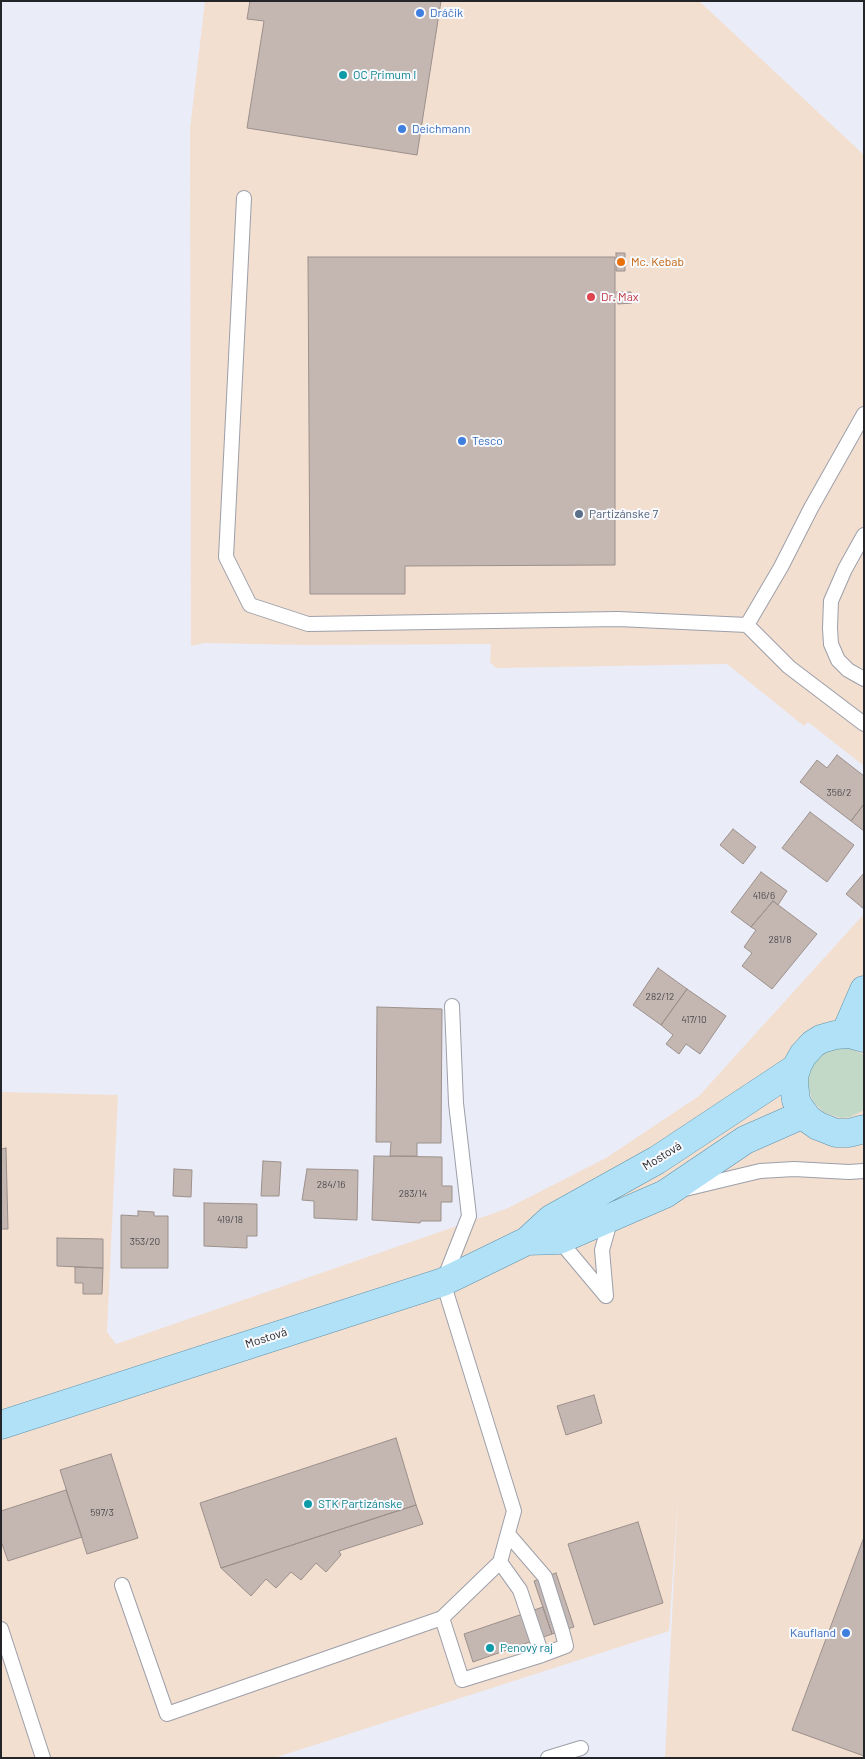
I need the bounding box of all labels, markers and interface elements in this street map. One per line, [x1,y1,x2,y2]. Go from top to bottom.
place label: Dráčik [430,6,463,20]
marker: Dráčik [414,7,426,19]
place label: OC Primum I [353,68,416,82]
marker: OC Primum I [337,69,349,81]
place label: Deichmann [412,122,471,136]
marker: Deichmann [396,123,408,135]
place label: Mc. Kebab [631,255,684,269]
marker: Mc. Kebab [615,256,627,268]
place label: Dr. Max [601,290,639,304]
marker: Dr. Max [585,291,597,303]
place label: Tesco [472,434,503,448]
marker: Tesco [456,435,468,447]
place label: Partizánske 7 [589,507,658,521]
marker: Partizánske 7 [573,508,585,520]
house number: 356/2 [827,787,851,799]
house number: 416/6 [753,890,775,902]
house number: 281/8 [769,934,791,946]
house number: 282/12 [646,991,674,1003]
house number: 417/10 [681,1014,707,1026]
street label: Mostová [640,1138,684,1174]
house number: 284/16 [317,1179,345,1191]
house number: 283/14 [399,1188,427,1200]
house number: 419/18 [217,1214,243,1226]
house number: 353/20 [130,1236,160,1248]
street label: Mostová [243,1324,289,1352]
place label: STK Partizánske [318,1497,402,1511]
marker: STK Partizánske [302,1498,314,1510]
house number: 597/3 [90,1507,114,1519]
place label: Kaufland [790,1626,836,1640]
marker: Kaufland [840,1627,852,1639]
place label: Penový raj [500,1641,553,1655]
marker: Penový raj [484,1642,496,1654]

